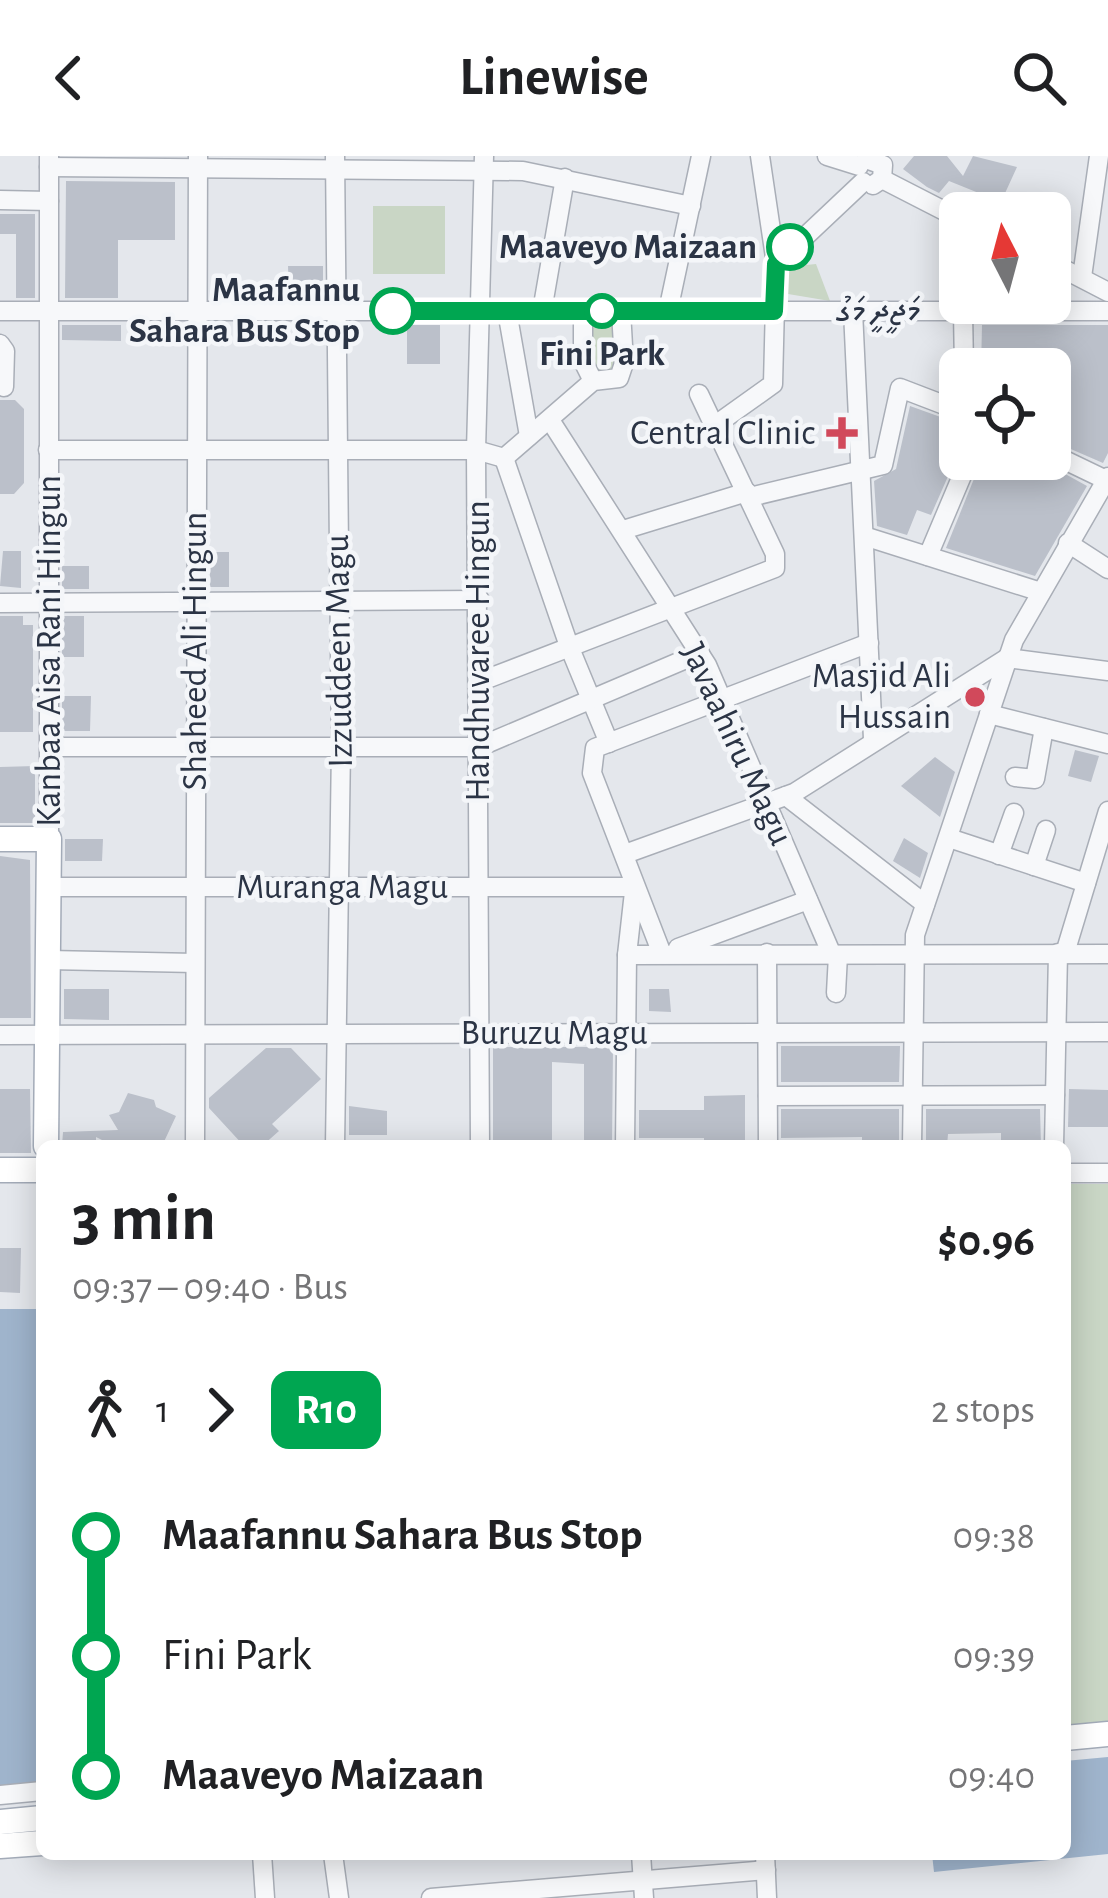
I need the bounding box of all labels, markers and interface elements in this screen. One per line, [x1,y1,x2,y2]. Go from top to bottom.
icon: back [36,45,102,111]
icon: search [1006,45,1072,111]
text: Linewise [459,51,649,105]
north arrow [939,192,1071,324]
map controls [939,192,1071,480]
marker: Maaveyo Maizaan [768,225,812,269]
place label: Maaveyo Maizaan [499,229,757,265]
place label: Maafannu Sahara Bus Stop [129,272,360,349]
marker: Maafannu Sahara Bus Stop [371,289,415,333]
street label: މަޖީދީ މަގު [835,293,920,334]
marker: Fini Park [586,295,618,327]
place label: Fini Park [539,336,665,372]
button: locate [939,348,1071,480]
place label: Central Clinic [630,415,815,451]
marker: Central Clinic [826,417,858,449]
street label: Kanbaa Aisa Rani Hingun [31,475,67,827]
street label: Handhuvaree Hingun [460,500,496,802]
street label: Shaheed Ali Hingun [177,512,213,790]
street label: Izzuddeen Magu [319,534,359,768]
street label: Javaahiru Magu [675,637,799,851]
place label: Masjid Ali Hussain [812,658,951,735]
marker: Masjid Ali Hussain [962,684,988,710]
street label: Muranga Magu [236,869,448,905]
street label: Buruzu Magu [460,1015,648,1051]
text: 3 min [72,1186,216,1252]
text: $0.96 [938,1219,1035,1264]
text: 09:37 – 09:40 · Bus [72,1268,348,1307]
icon: walk [72,1377,138,1443]
icon: forward [187,1377,253,1443]
text: R10 [295,1389,357,1431]
text: 1 [156,1391,169,1430]
text: 2 stops [931,1391,1035,1430]
text: Maafannu Sahara Bus Stop [162,1513,643,1558]
text: 09:38 [953,1517,1035,1556]
text: Fini Park [162,1633,312,1678]
text: 09:39 [953,1637,1035,1676]
text: Maaveyo Maizaan [162,1753,484,1798]
text: 09:40 [948,1757,1035,1796]

